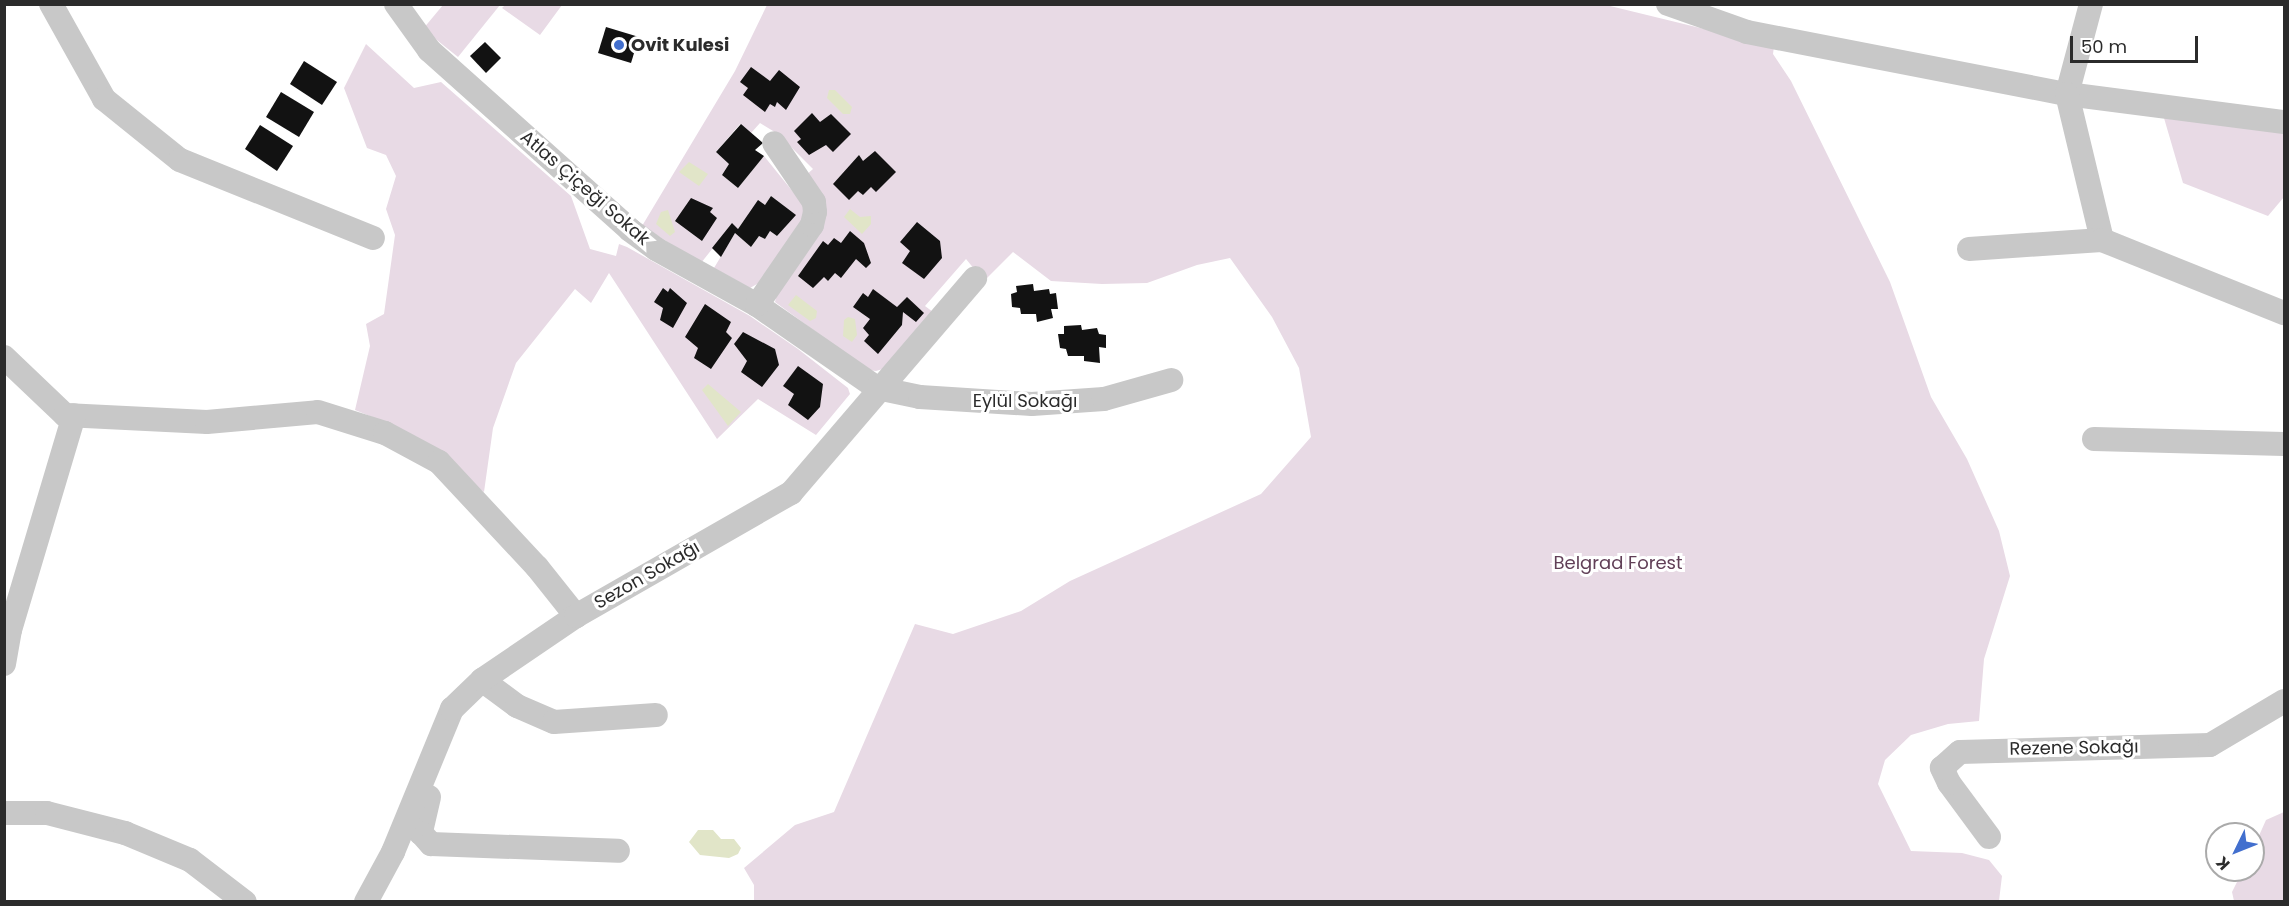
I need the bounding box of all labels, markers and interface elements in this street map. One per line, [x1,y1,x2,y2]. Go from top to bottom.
scale bar [2073,24,2200,62]
place label: Ovit Kulesi [631,34,729,56]
text: 50 m [2081,34,2127,59]
marker: Ovit Kulesi [612,38,626,52]
street label: Atlas Çiçeği Sokak [516,126,654,250]
street label: Eylül Sokağı [973,390,1077,412]
street label: Sezon Sokağı [591,536,703,614]
park label: Belgrad Forest [1553,552,1683,574]
street label: Rezene Sokağı [2009,736,2139,760]
north arrow [2205,822,2265,882]
text: K [2211,851,2235,875]

